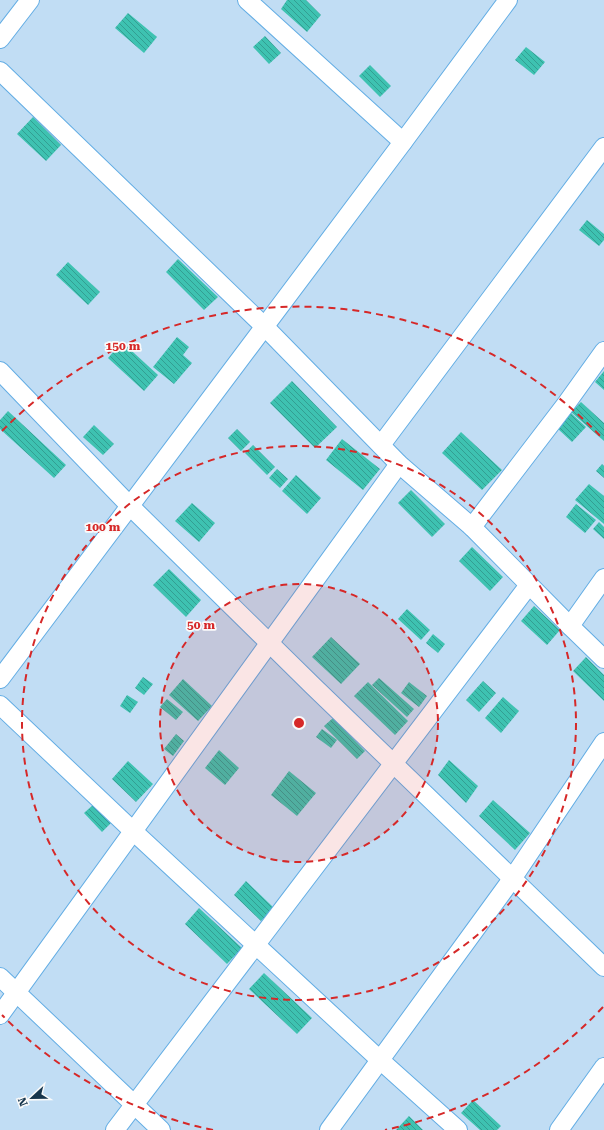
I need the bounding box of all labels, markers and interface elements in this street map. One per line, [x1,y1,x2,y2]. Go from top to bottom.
text: 150 m [106,339,141,353]
text: 100 m [86,520,121,534]
text: 50 m [187,618,215,632]
centre of rings [292,716,306,730]
north arrow [12,1078,52,1118]
text: N [15,1095,31,1108]

